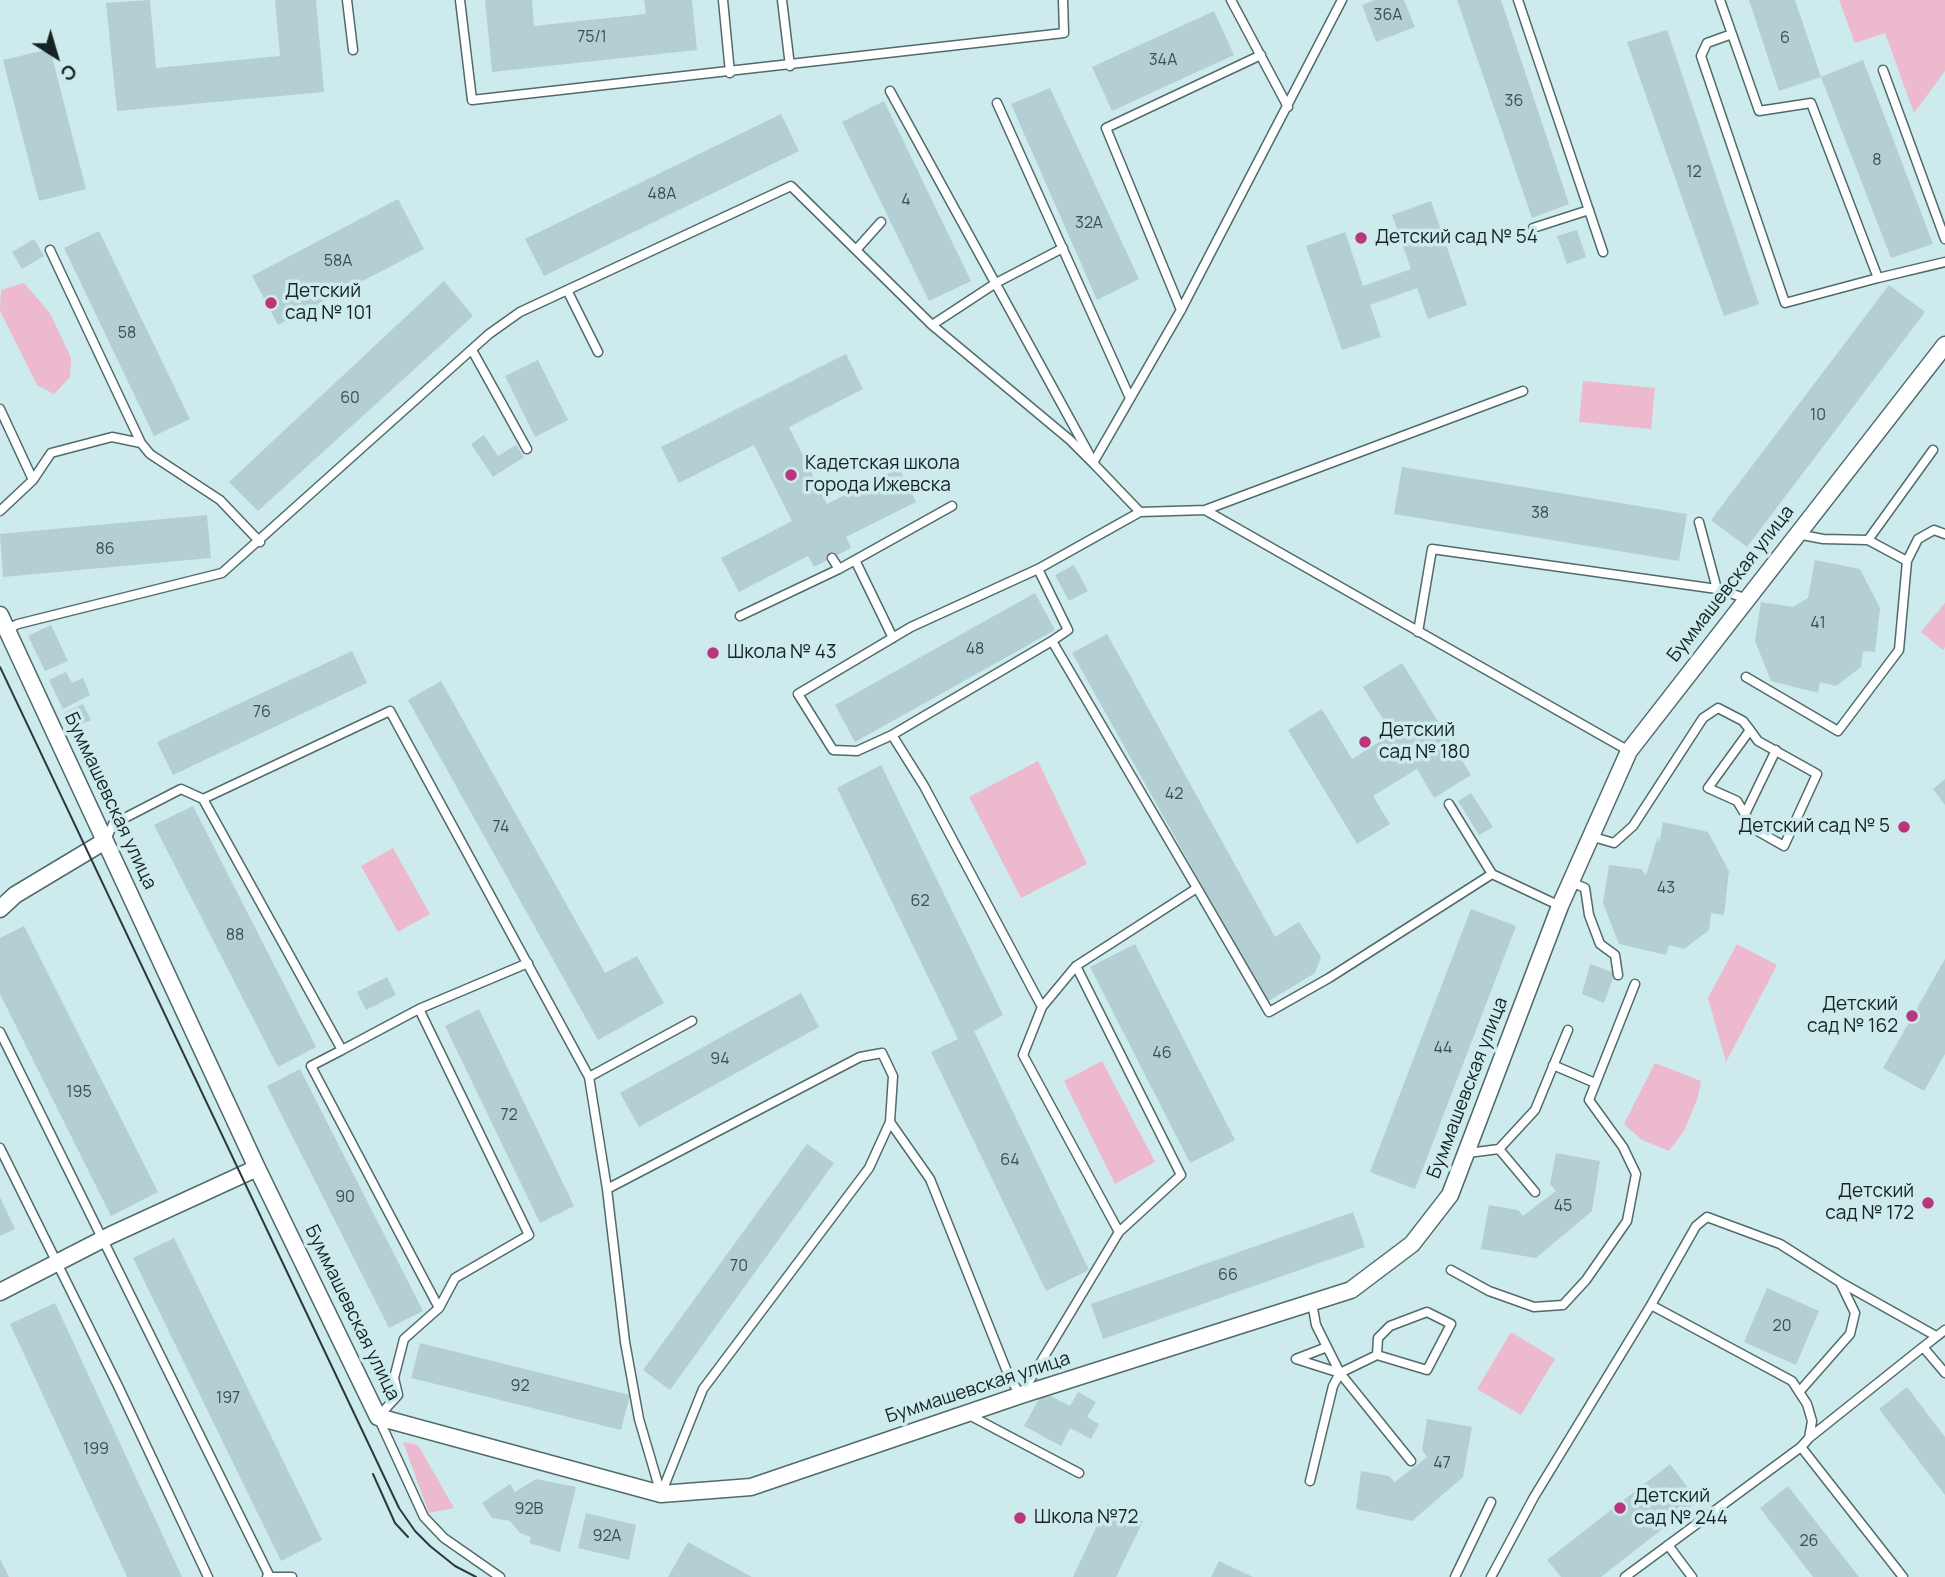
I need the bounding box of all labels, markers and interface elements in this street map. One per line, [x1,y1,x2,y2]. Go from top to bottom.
house number: 36А [1374,6,1402,26]
north arrow [21,21,91,91]
house number: 75/1 [577,28,607,48]
house number: 6 [1780,29,1790,49]
house number: 34А [1149,51,1177,71]
text: С [55,58,82,87]
house number: 36 [1505,92,1523,112]
house number: 8 [1872,151,1882,171]
house number: 12 [1686,163,1702,183]
house number: 48А [648,185,676,205]
house number: 4 [901,191,911,211]
house number: 32А [1075,214,1103,234]
place label: Детский сад № 54 [1375,227,1538,249]
marker: Детский сад № 54 [1353,230,1369,246]
house number: 58А [324,252,352,272]
place label: Детский сад № 101 [285,281,372,325]
marker: Детский сад № 101 [263,295,279,311]
house number: 58 [118,324,136,344]
house number: 60 [340,389,360,409]
house number: 10 [1810,406,1826,426]
place label: Кадетская школа города Ижевска [805,453,960,497]
marker: Кадетская школа города Ижевска [783,467,799,483]
street label: Буммашевская улица [1663,501,1799,667]
house number: 38 [1531,504,1549,524]
house number: 86 [95,540,115,560]
house number: 41 [1810,614,1826,634]
house number: 48 [966,640,984,660]
place label: Школа № 43 [727,642,837,664]
marker: Школа № 43 [705,645,721,661]
house number: 76 [253,703,271,723]
street label: Буммашевская улица [59,709,161,893]
place label: Детский сад № 180 [1379,720,1470,764]
marker: Детский сад № 180 [1357,734,1373,750]
house number: 42 [1165,785,1183,805]
place label: Детский сад № 5 [1738,816,1890,838]
house number: 74 [493,818,509,838]
marker: Детский сад № 5 [1896,819,1912,835]
house number: 43 [1657,879,1675,899]
house number: 62 [910,892,930,912]
house number: 88 [226,926,244,946]
street label: Буммашевская улица [1423,994,1513,1182]
place label: Детский сад № 162 [1807,994,1898,1038]
marker: Детский сад № 162 [1904,1008,1920,1024]
house number: 44 [1433,1039,1453,1059]
house number: 46 [1152,1044,1172,1064]
house number: 94 [710,1050,730,1070]
house number: 195 [66,1083,92,1103]
house number: 72 [500,1106,518,1126]
house number: 64 [1000,1151,1020,1171]
place label: Детский сад № 172 [1825,1181,1914,1225]
house number: 90 [335,1188,355,1208]
marker: Детский сад № 172 [1920,1195,1936,1211]
house number: 45 [1554,1197,1572,1217]
street label: Буммашевская улица [300,1221,404,1405]
house number: 70 [730,1257,748,1277]
house number: 66 [1218,1266,1238,1286]
house number: 20 [1773,1317,1791,1337]
street label: Буммашевская улица [883,1347,1073,1429]
house number: 92 [510,1377,530,1397]
house number: 197 [216,1389,240,1409]
house number: 199 [83,1440,109,1460]
house number: 47 [1433,1454,1451,1474]
place label: Детский сад № 244 [1634,1486,1728,1530]
house number: 92В [515,1500,543,1520]
marker: Детский сад № 244 [1612,1500,1628,1516]
place label: Школа №72 [1034,1507,1138,1529]
marker: Школа №72 [1012,1510,1028,1526]
house number: 92А [593,1527,621,1547]
house number: 26 [1799,1532,1819,1552]

